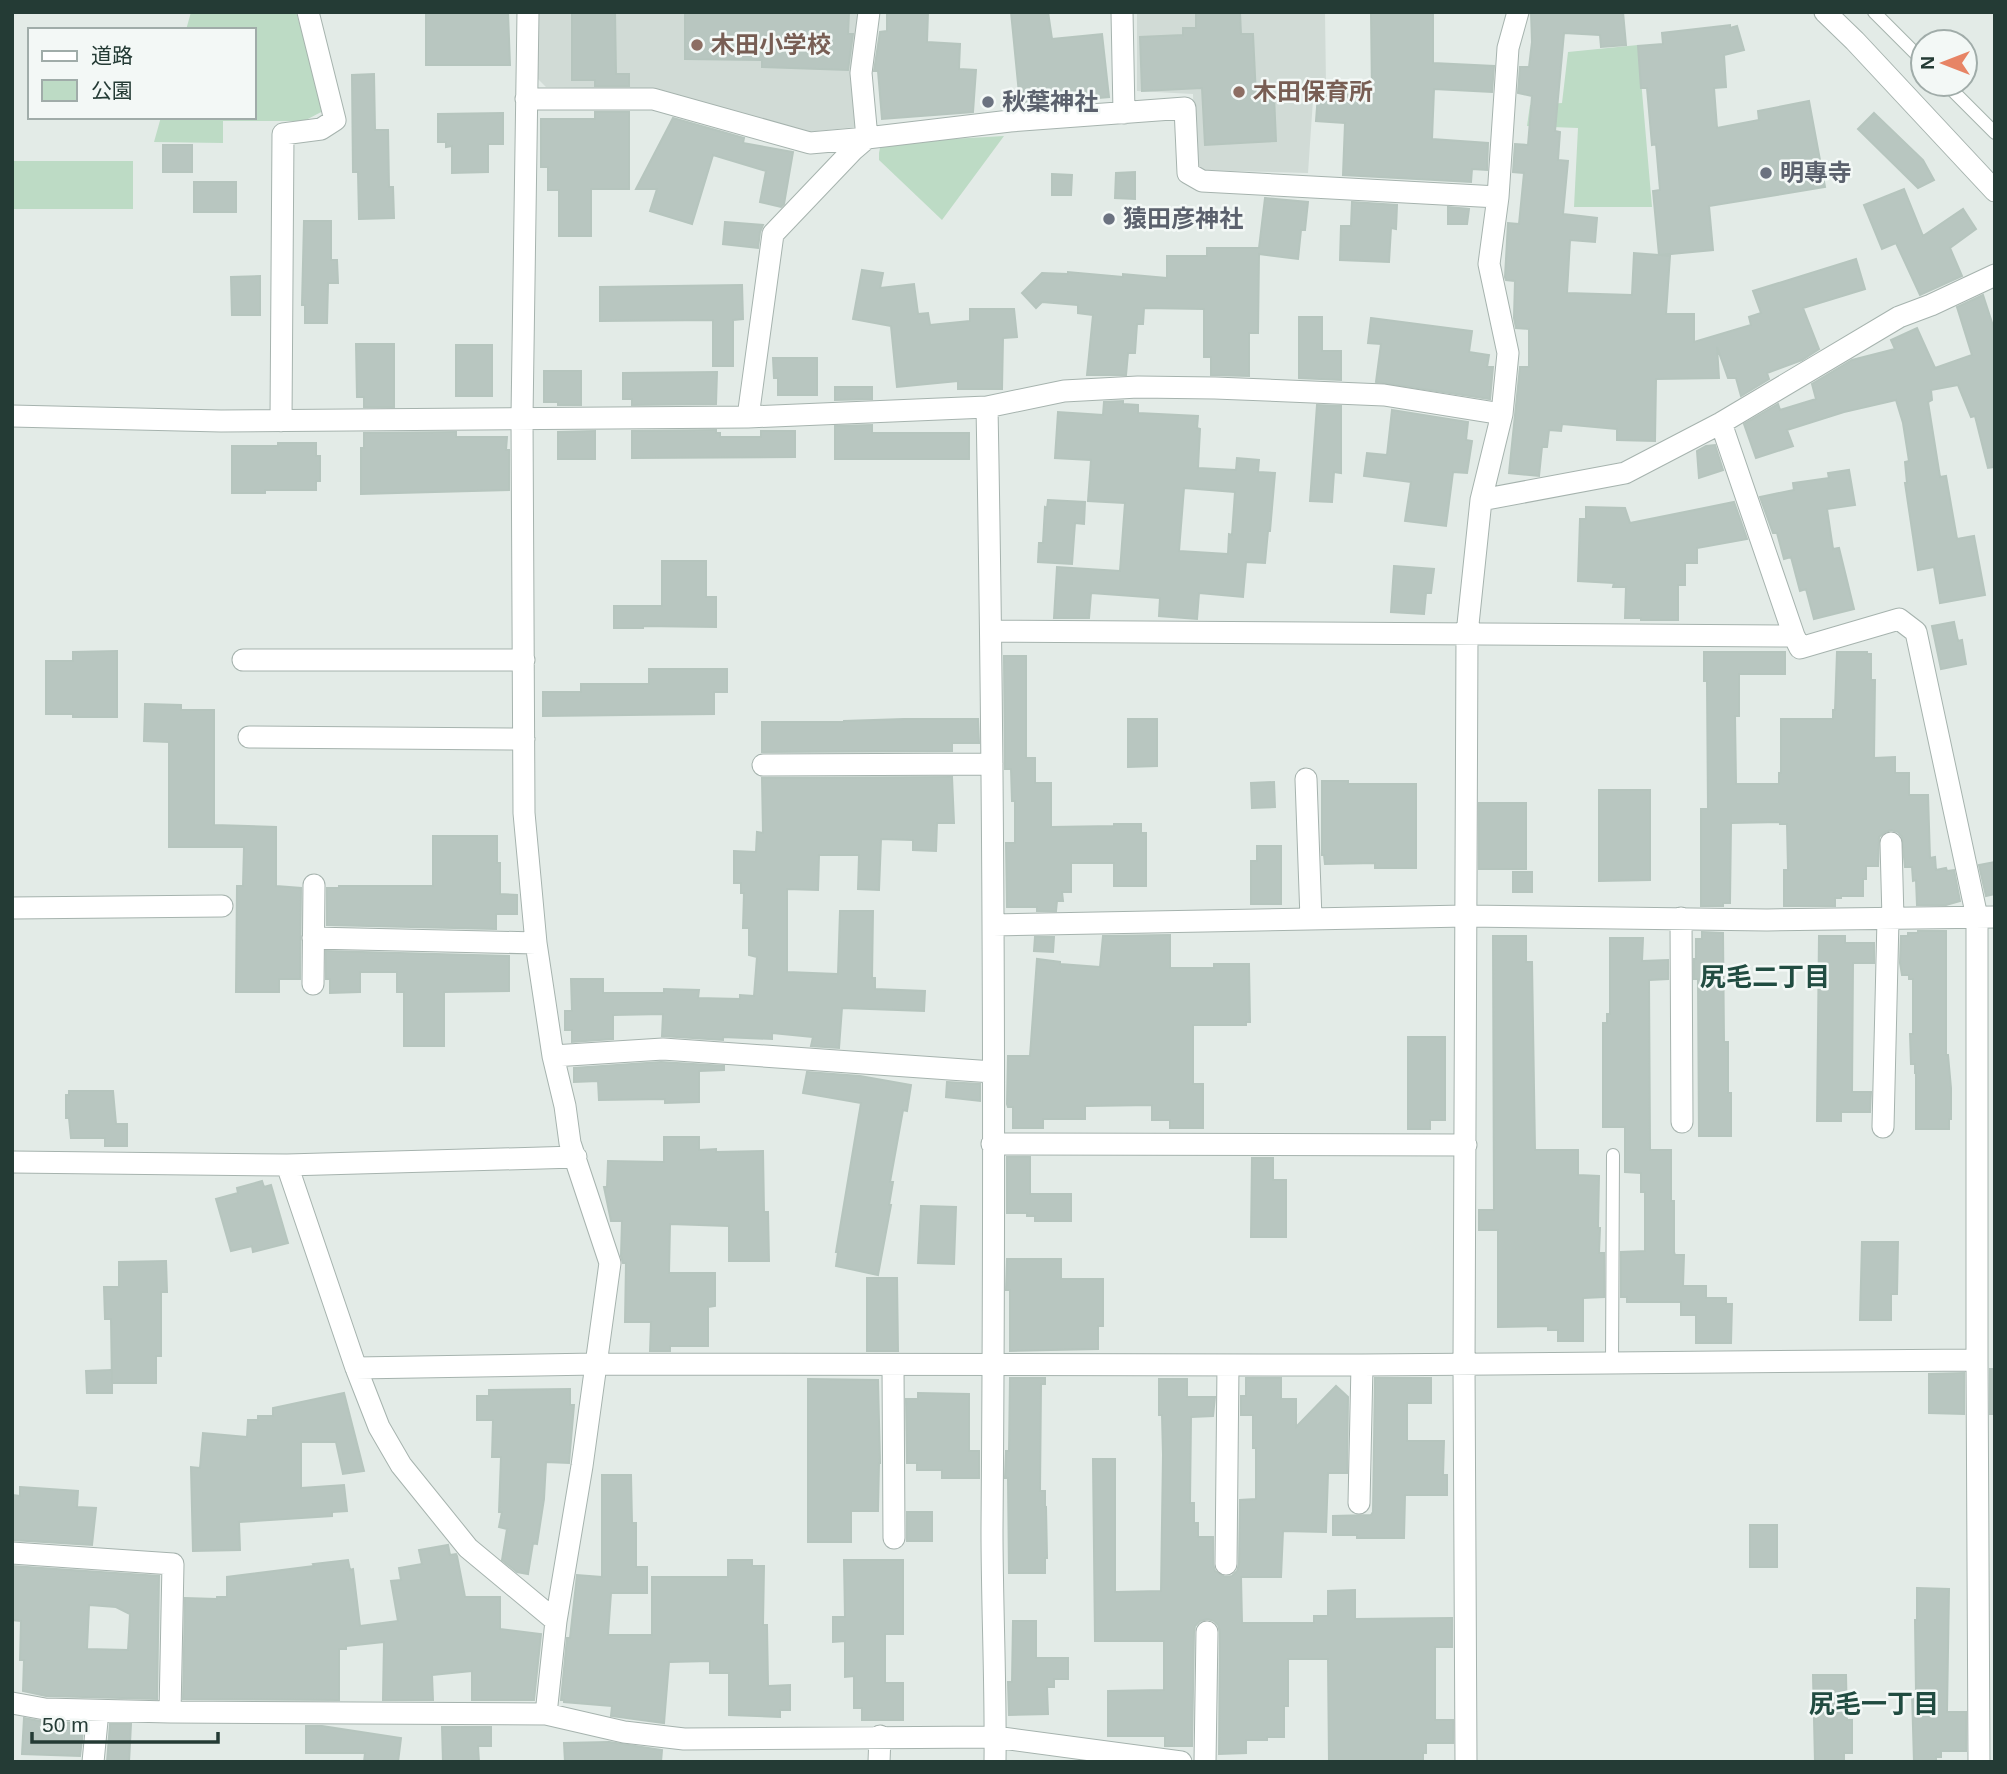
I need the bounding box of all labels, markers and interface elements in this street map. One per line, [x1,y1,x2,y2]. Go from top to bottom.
legend [28,28,256,119]
north arrow [1909,28,1979,98]
place label: 木田小学校 [711,31,831,58]
marker: 木田小学校 [689,37,705,53]
text: 道路 [91,44,133,67]
text: N [1917,56,1938,70]
place label: 木田保育所 [1253,78,1373,105]
text: 公園 [91,79,133,102]
marker: 木田保育所 [1231,84,1247,100]
place label: 秋葉神社 [1002,88,1098,115]
marker: 秋葉神社 [980,94,996,110]
place label: 明專寺 [1780,159,1852,186]
marker: 明專寺 [1758,165,1774,181]
place label: 猿田彦神社 [1123,205,1243,232]
marker: 猿田彦神社 [1101,211,1117,227]
district label: 尻毛二丁目 [1700,962,1830,992]
district label: 尻毛一丁目 [1809,1689,1939,1719]
scale bar [32,1700,217,1744]
text: 50 m [42,1713,89,1736]

